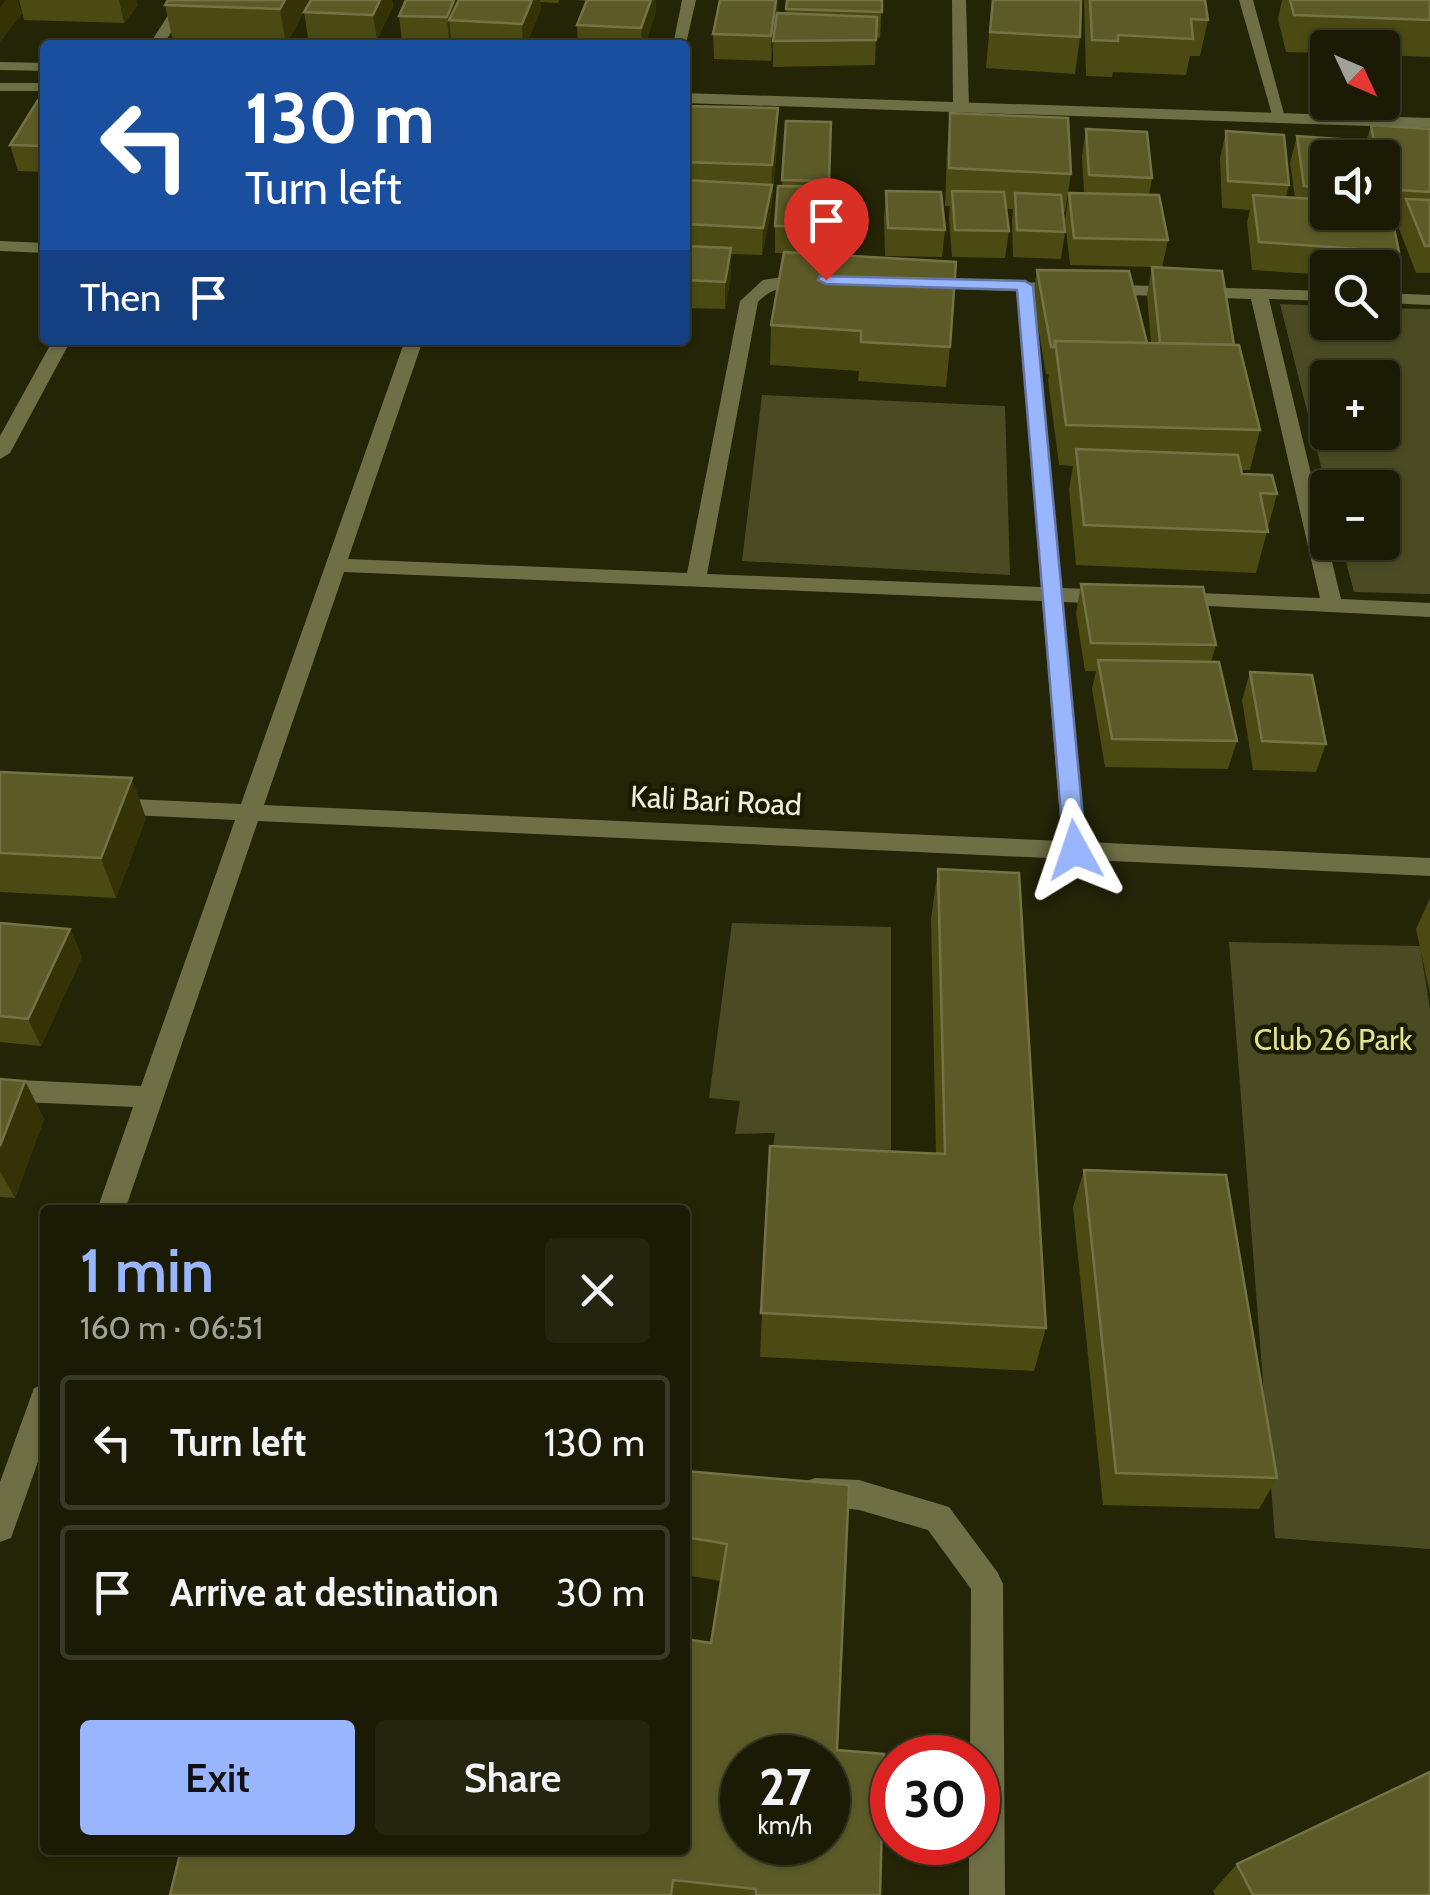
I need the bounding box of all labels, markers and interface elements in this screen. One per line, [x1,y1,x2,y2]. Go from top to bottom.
north arrow [1310,30,1400,120]
map controls [1310,30,1400,560]
text: 130 m [245,75,435,161]
icon: left [80,80,210,210]
button: sound [1310,140,1400,230]
text: Turn left [245,161,402,215]
pin [784,178,869,281]
icon: arrive [799,193,854,248]
button: search [1310,250,1400,340]
icon: arrive [181,270,236,325]
text: Then [80,274,161,321]
button: + [1310,360,1400,450]
button: − [1310,470,1400,560]
street label: Kali Bari Road [629,778,803,823]
position arrow [1023,798,1127,902]
park label: Club 26 Park [1254,1021,1413,1058]
text: 1 min [80,1234,214,1307]
button: close [545,1238,650,1343]
text: 160 m · 06:51 [80,1308,263,1347]
icon: left [85,1415,140,1470]
text: Turn left [170,1419,306,1466]
text: 130 m [544,1419,645,1466]
icon: arrive [85,1565,140,1620]
text: Arrive at destination [170,1569,499,1616]
text: 30 m [556,1569,645,1616]
button: Exit [80,1720,355,1835]
button: Share [375,1720,650,1835]
speed limit sign: 30 [870,1735,1000,1865]
text: 27 [759,1757,811,1818]
text: km/h [758,1810,812,1840]

